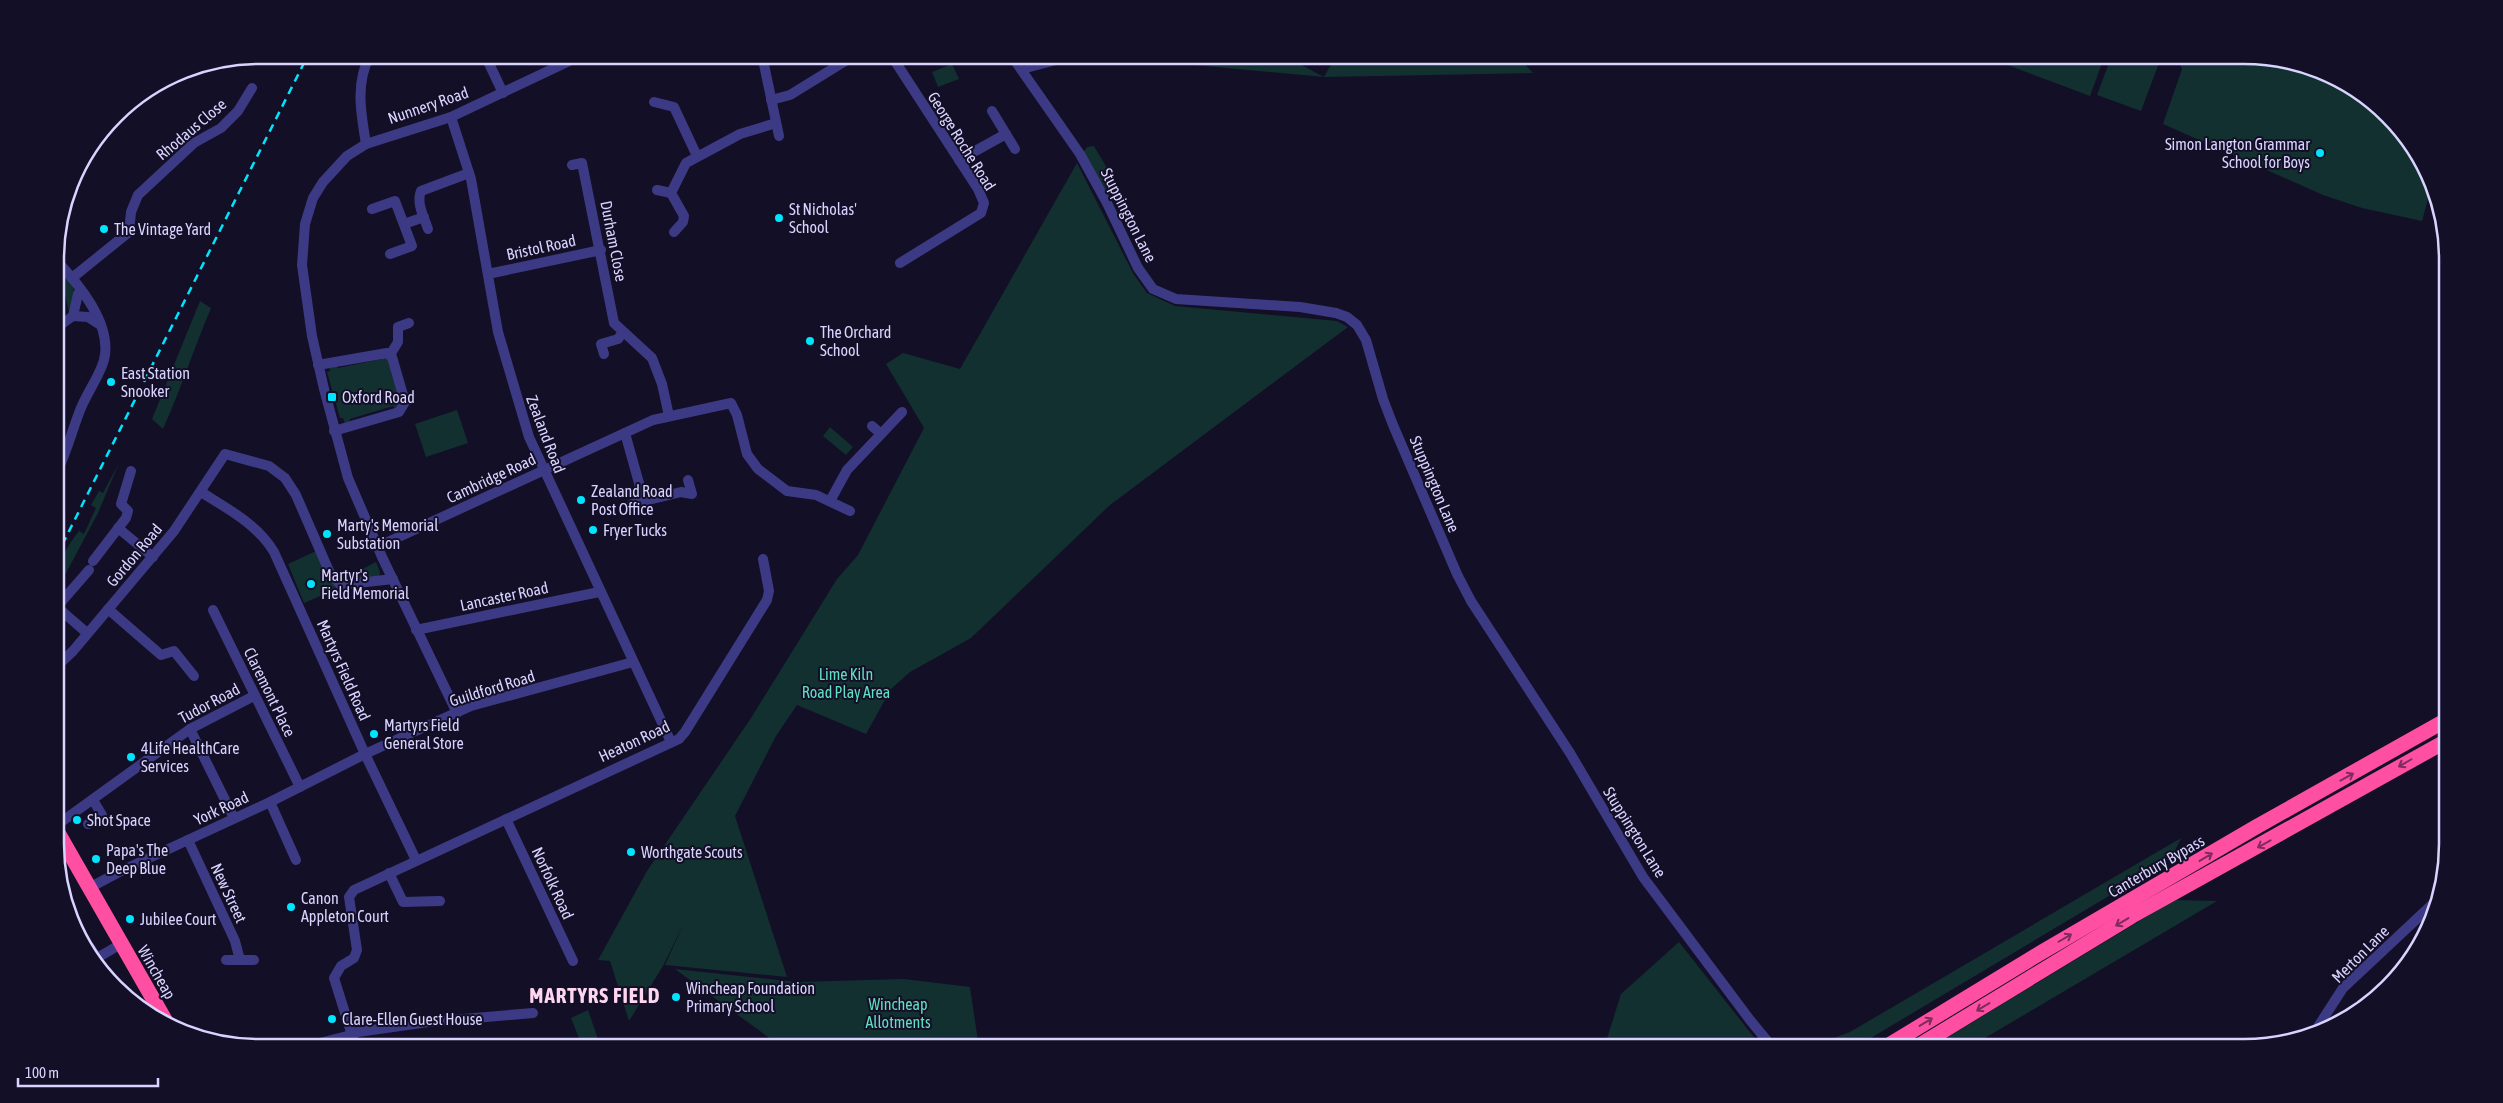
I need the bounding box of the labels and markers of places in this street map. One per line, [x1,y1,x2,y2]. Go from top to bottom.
place label: Simon Langton Grammar School for Boys [2165,135,2310,172]
marker: Simon Langton Grammar School for Boys [2314,147,2326,159]
place label: St Nicholas' School [789,200,857,236]
marker: St Nicholas' School [773,212,785,224]
place label: The Vintage Yard [114,220,211,239]
marker: The Vintage Yard [98,223,110,235]
place label: The Orchard School [820,323,891,359]
marker: The Orchard School [804,335,816,347]
place label: East Station Snooker [121,364,190,400]
marker: East Station Snooker [105,376,117,388]
place label: Oxford Road [342,388,415,406]
marker: Oxford Road [326,391,338,403]
place label: Zealand Road Post Office [591,482,673,518]
marker: Zealand Road Post Office [575,494,587,506]
place label: Marty's Memorial Substation [337,516,439,552]
place label: Fryer Tucks [603,521,667,540]
marker: Fryer Tucks [587,524,599,536]
marker: Marty's Memorial Substation [321,528,333,540]
place label: Martyr's Field Memorial [321,566,410,602]
marker: Martyr's Field Memorial [305,578,317,590]
place label: Martyrs Field General Store [384,716,464,752]
marker: Martyrs Field General Store [368,728,380,740]
place label: 4Life HealthCare Services [141,739,240,775]
marker: 4Life HealthCare Services [125,751,137,763]
place label: Shot Space [87,811,151,830]
marker: Shot Space [71,814,83,826]
place label: Papa's The Deep Blue [106,841,168,878]
place label: Worthgate Scouts [641,843,743,862]
marker: Worthgate Scouts [625,846,637,858]
marker: Papa's The Deep Blue [90,853,102,865]
place label: Canon Appleton Court [301,889,389,926]
marker: Canon Appleton Court [285,901,297,913]
place label: Jubilee Court [140,910,217,928]
marker: Jubilee Court [124,913,136,925]
place label: Wincheap Foundation Primary School [686,979,815,1016]
marker: Wincheap Foundation Primary School [670,991,682,1003]
place label: Clare-Ellen Guest House [342,1010,483,1028]
marker: Clare-Ellen Guest House [326,1013,338,1025]

